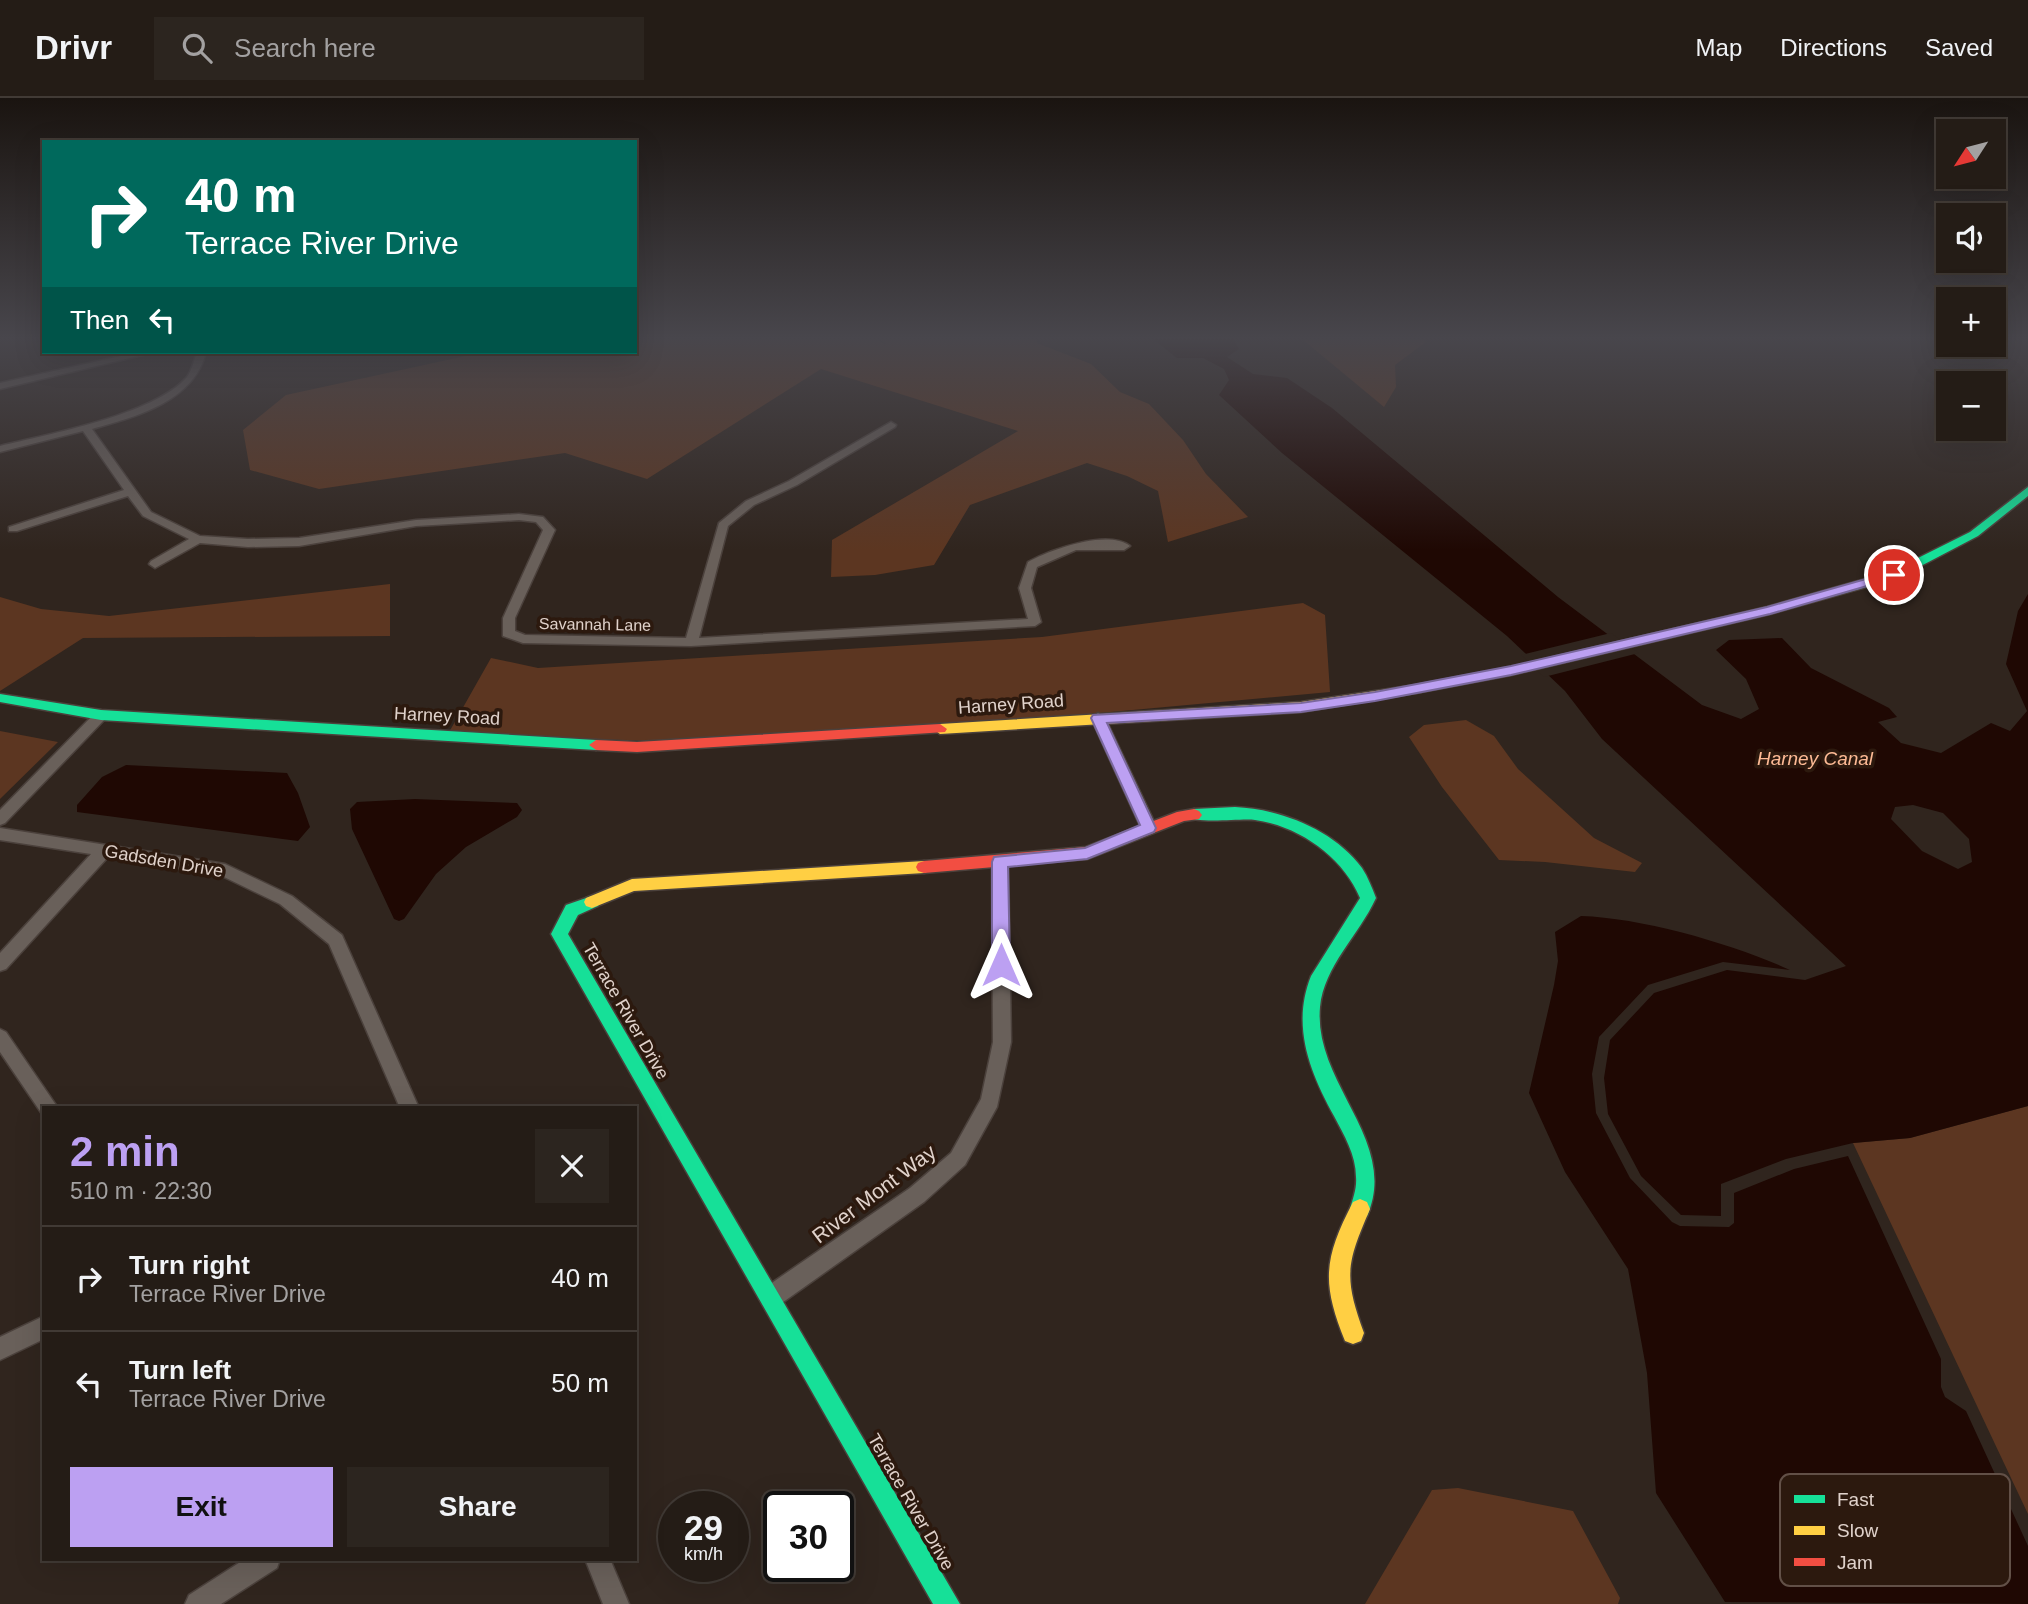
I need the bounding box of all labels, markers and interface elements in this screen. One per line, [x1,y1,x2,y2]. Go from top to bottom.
search box [154,17,644,80]
text: Drivr [35,29,112,66]
icon: search [178,29,216,67]
text: Search here [234,33,376,63]
text: Map [1696,34,1742,61]
text: Directions [1780,34,1887,61]
text: Saved [1925,34,1993,61]
north arrow [1936,119,2006,189]
map controls [1936,119,2006,441]
icon: right [70,168,161,259]
text: 40 m [185,168,297,222]
button: sound [1936,203,2006,273]
text: Terrace River Drive [185,225,459,261]
button: + [1936,287,2006,357]
icon: left [143,301,181,339]
text: Then [70,305,129,335]
button: − [1936,371,2006,441]
pin [1864,545,1924,605]
icon: arrive [1875,556,1913,594]
street label: Savannah Lane [539,615,651,634]
street label: Harney Road [957,690,1065,718]
street label: Harney Road [394,703,500,729]
water label: Harney Canal [1757,748,1874,769]
street label: Gadsden Drive [103,841,225,881]
position arrow [964,928,1038,1002]
street label: Terrace River Drive [579,939,673,1083]
text: 2 min [70,1128,180,1175]
button: close [535,1129,609,1203]
street label: River Mont Way [807,1139,940,1247]
text: 510 m · 22:30 [70,1178,212,1204]
text: Turn right [129,1250,250,1280]
icon: right [70,1260,108,1298]
text: 40 m [551,1263,609,1293]
text: Terrace River Drive [129,1281,326,1307]
text: Turn left [129,1355,231,1385]
icon: left [70,1365,108,1403]
text: 50 m [551,1368,609,1398]
text: Terrace River Drive [129,1386,326,1412]
street label: Terrace River Drive [864,1430,958,1574]
button: Exit [70,1467,333,1547]
button: Share [347,1467,609,1547]
legend [1780,1474,2010,1586]
text: Fast [1837,1489,1875,1510]
speed limit sign: 30 [763,1491,854,1582]
text: 29 [684,1508,723,1547]
text: Slow [1837,1520,1878,1541]
text: km/h [684,1544,723,1564]
text: Jam [1837,1552,1873,1573]

